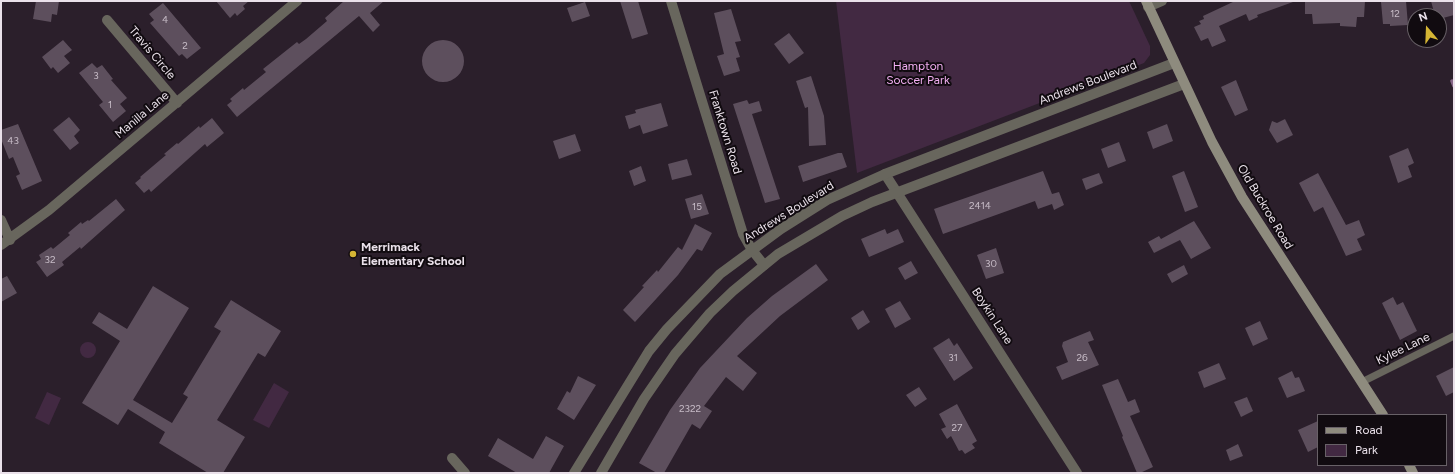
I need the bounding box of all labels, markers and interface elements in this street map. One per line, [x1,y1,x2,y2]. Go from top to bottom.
house number: 12 [1390,8,1400,20]
north arrow [1407,8,1447,48]
text: N [1417,10,1429,25]
house number: 4 [162,14,168,26]
street label: Travis Circle [126,24,178,82]
house number: 2 [182,40,188,52]
street label: Andrews Boulevard [1037,58,1139,108]
park label: Hampton Soccer Park [886,59,950,87]
house number: 3 [93,70,99,82]
street label: Manilla Lane [112,88,172,142]
street label: Franktown Road [705,88,745,176]
house number: 1 [108,99,112,111]
house number: 43 [7,135,19,147]
street label: Old Buckroe Road [1234,162,1296,252]
street label: Andrews Boulevard [741,178,837,246]
house number: 2414 [969,200,991,212]
house number: 15 [692,201,702,213]
place label: Merrimack Elementary School [361,240,465,268]
marker: Merrimack Elementary School [348,249,358,259]
house number: 32 [44,254,56,266]
house number: 30 [985,258,997,270]
street label: Boykin Lane [968,285,1016,347]
street label: Kylee Lane [1374,330,1432,368]
house number: 31 [948,352,958,364]
house number: 26 [1076,352,1088,364]
house number: 2322 [679,403,701,415]
legend [1317,414,1447,466]
house number: 27 [952,422,962,434]
text: Road [1355,423,1383,437]
text: Park [1355,443,1378,457]

